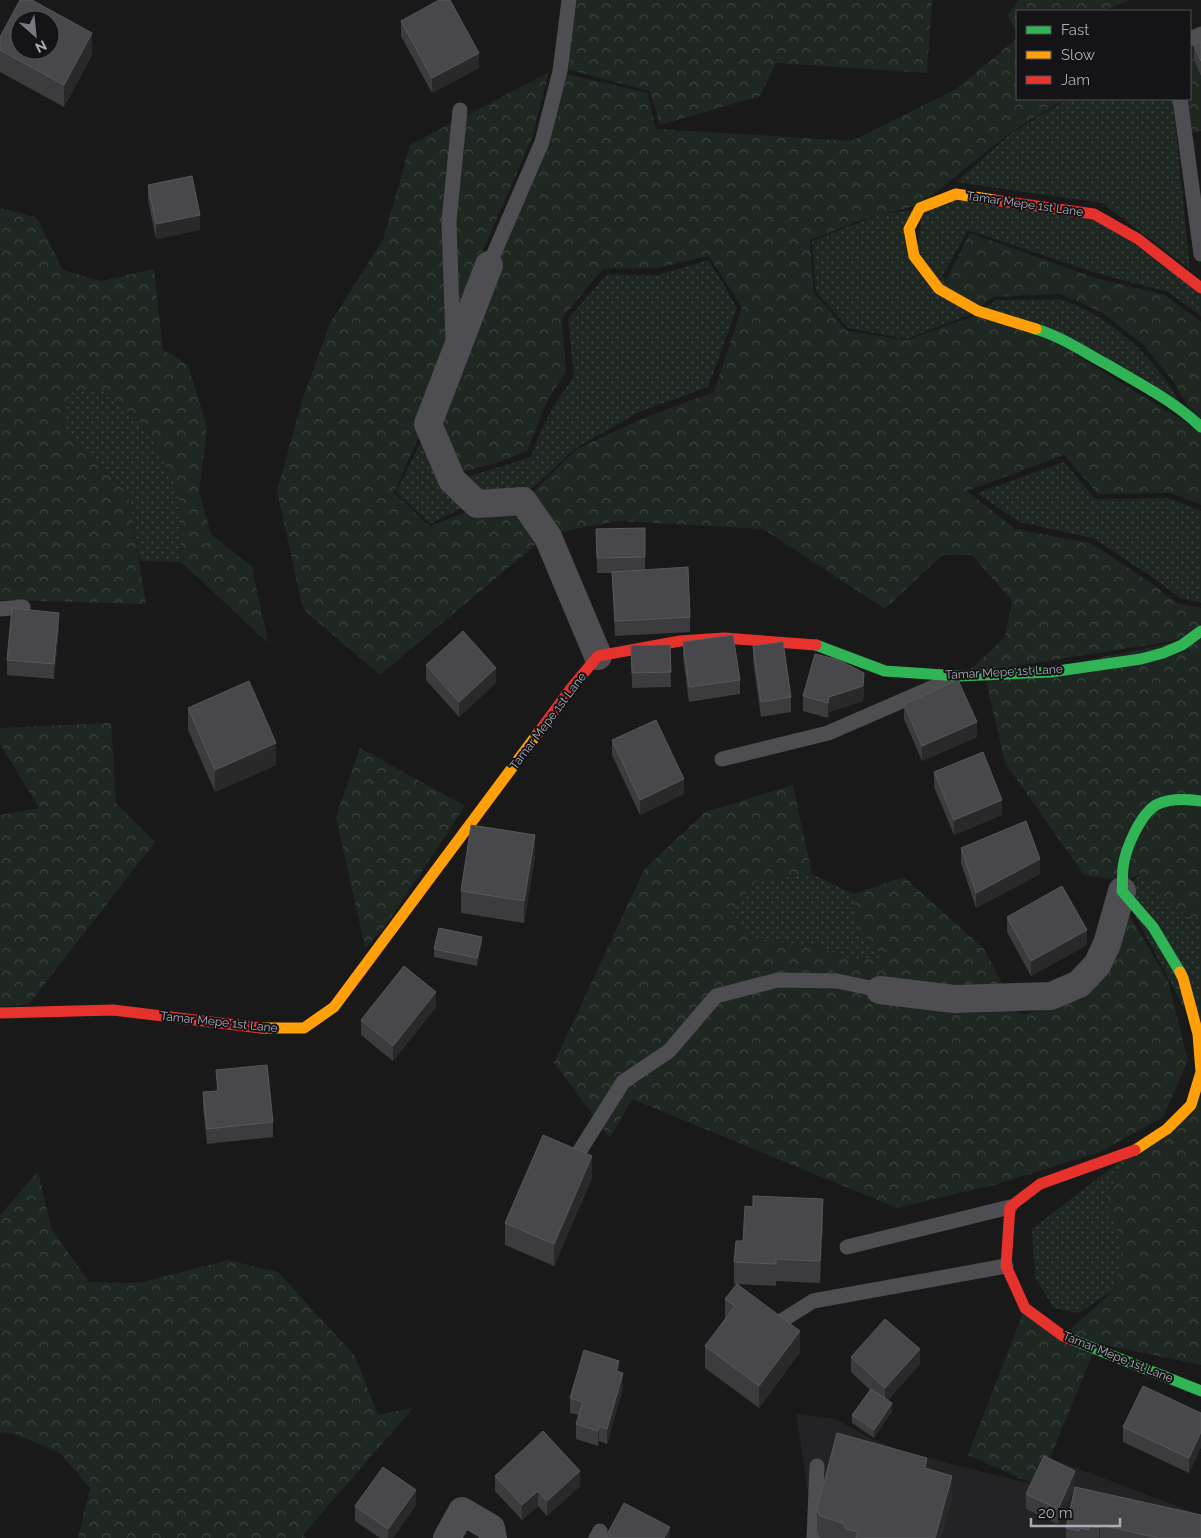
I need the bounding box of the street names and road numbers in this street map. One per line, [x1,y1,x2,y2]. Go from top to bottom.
street label: Tamar Mepe 1st Lane [966,189,1084,219]
street label: Tamar Mepe 1st Lane [945,662,1063,682]
street label: Tamar Mepe 1st Lane [507,670,589,772]
street label: Tamar Mepe 1st Lane [160,1009,278,1035]
street label: Tamar Mepe 1st Lane [1061,1328,1175,1386]

